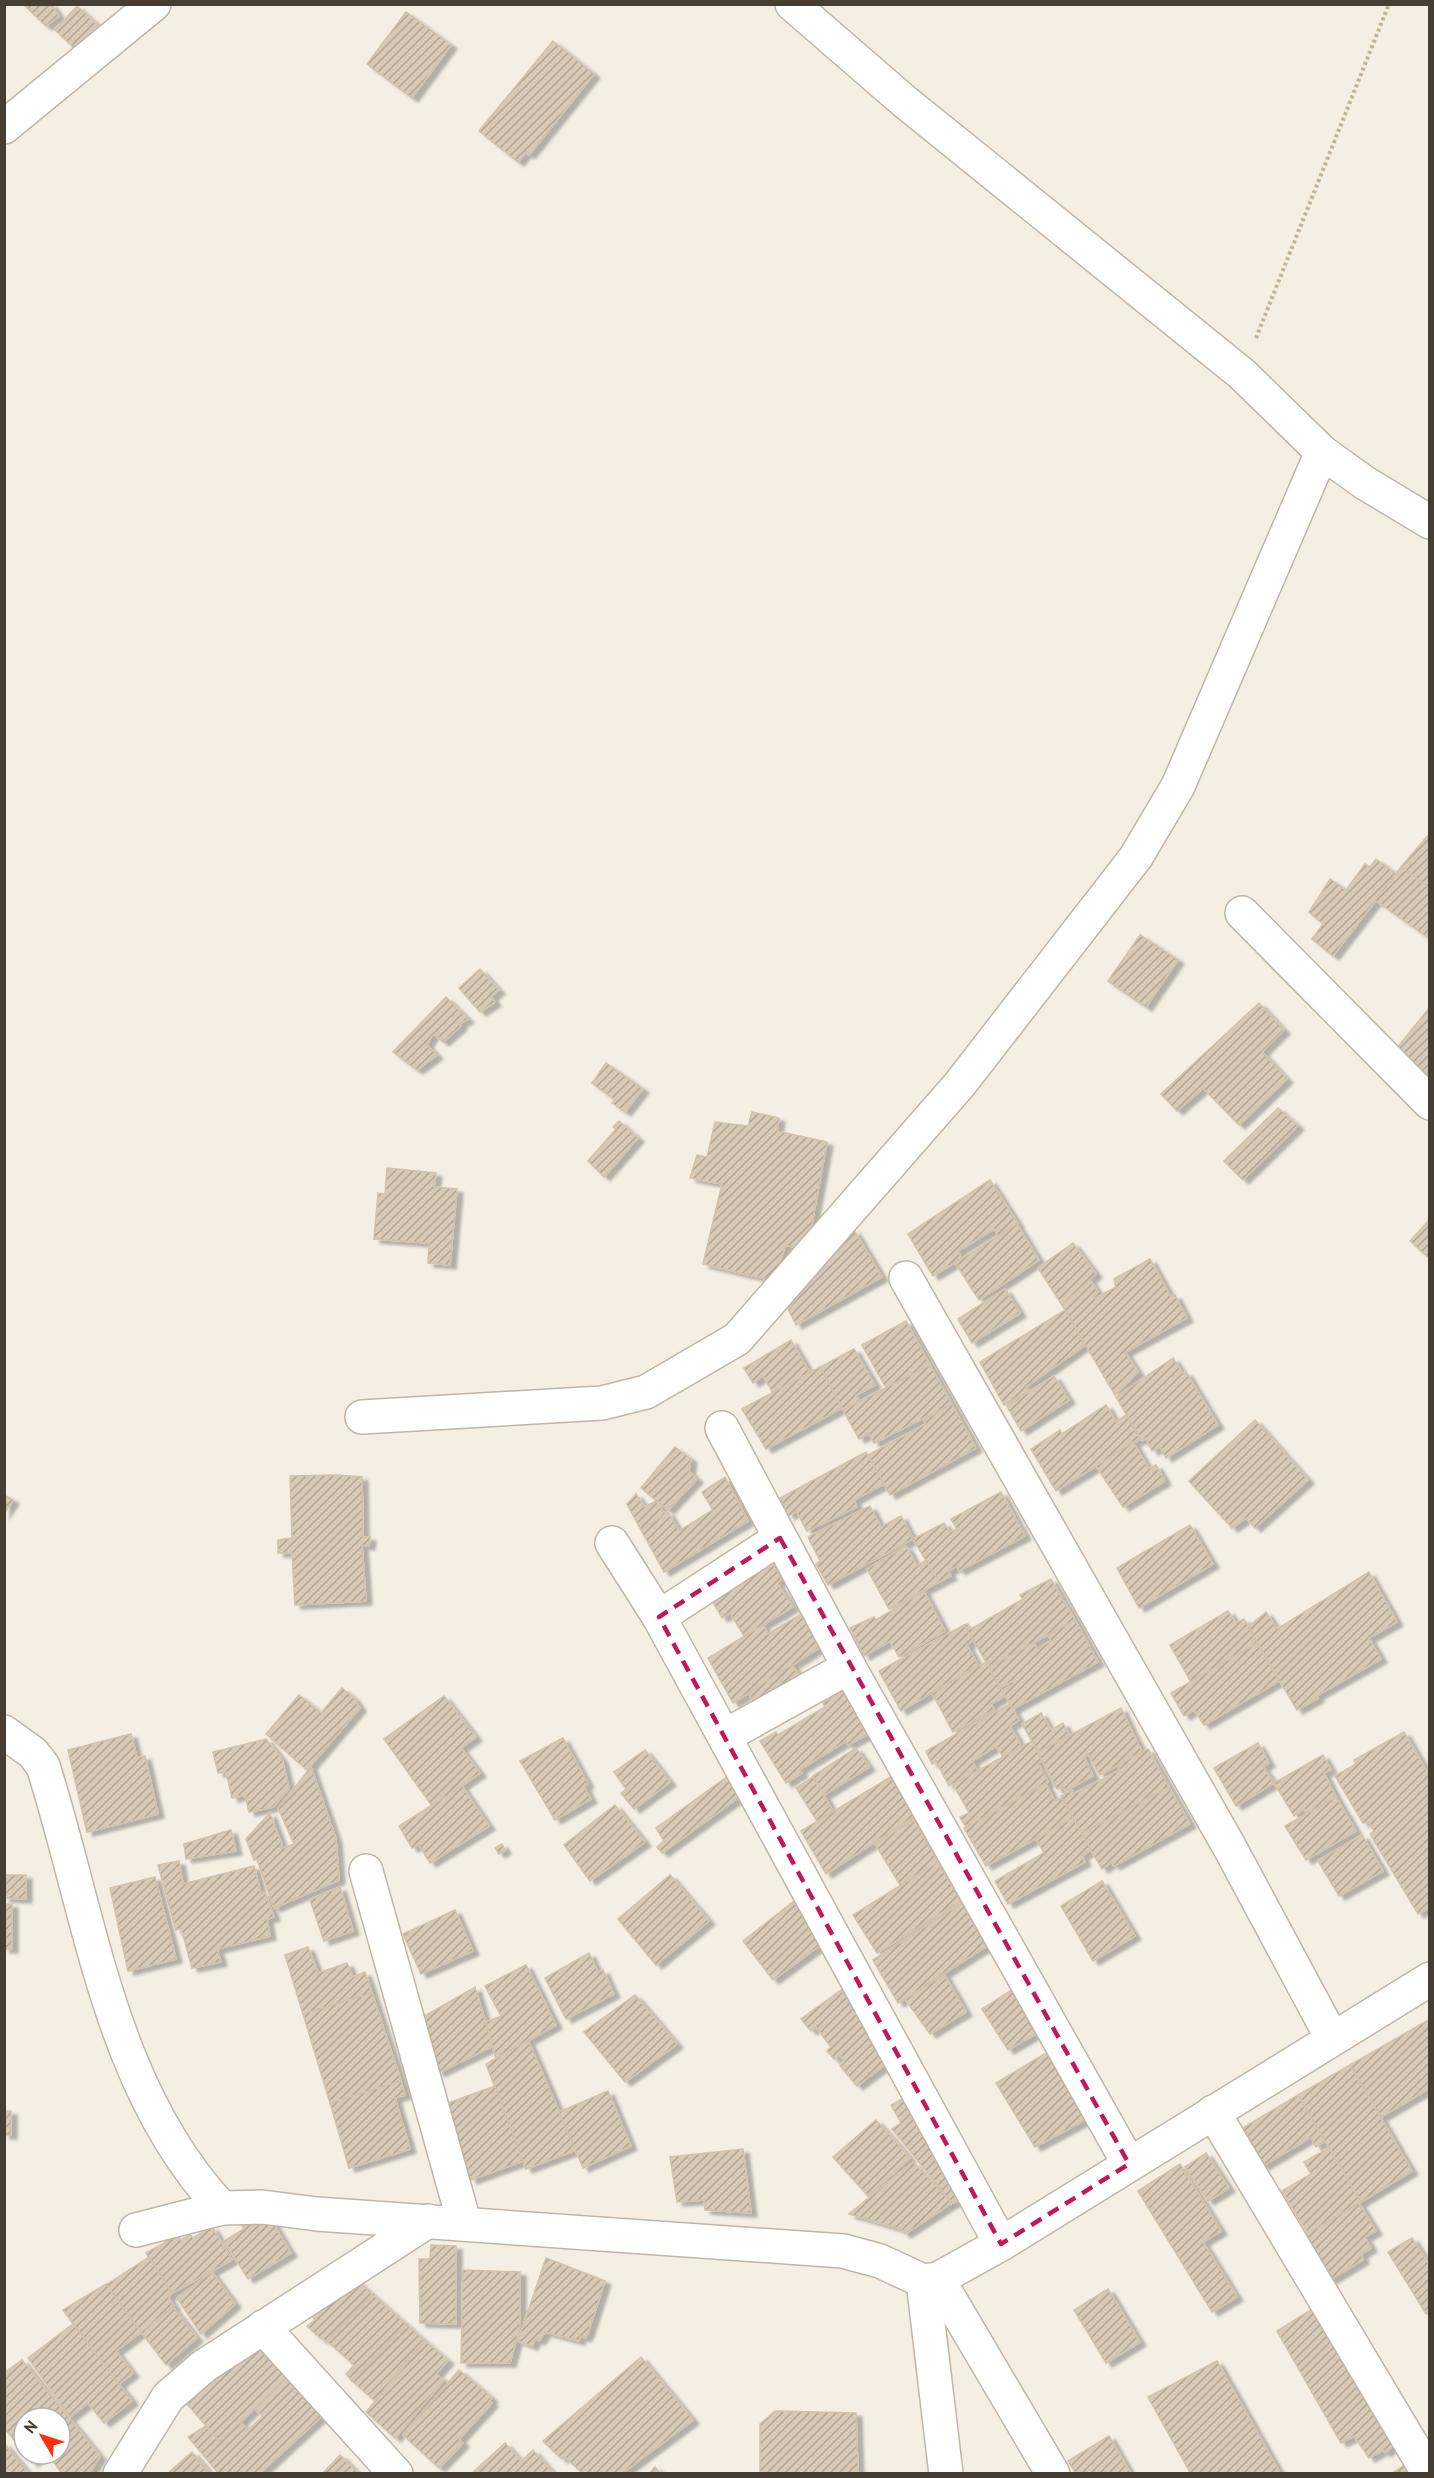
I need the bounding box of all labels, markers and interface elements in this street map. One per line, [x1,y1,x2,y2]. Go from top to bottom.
north arrow [12,2406,72,2466]
text: N [19,2416,41,2437]

